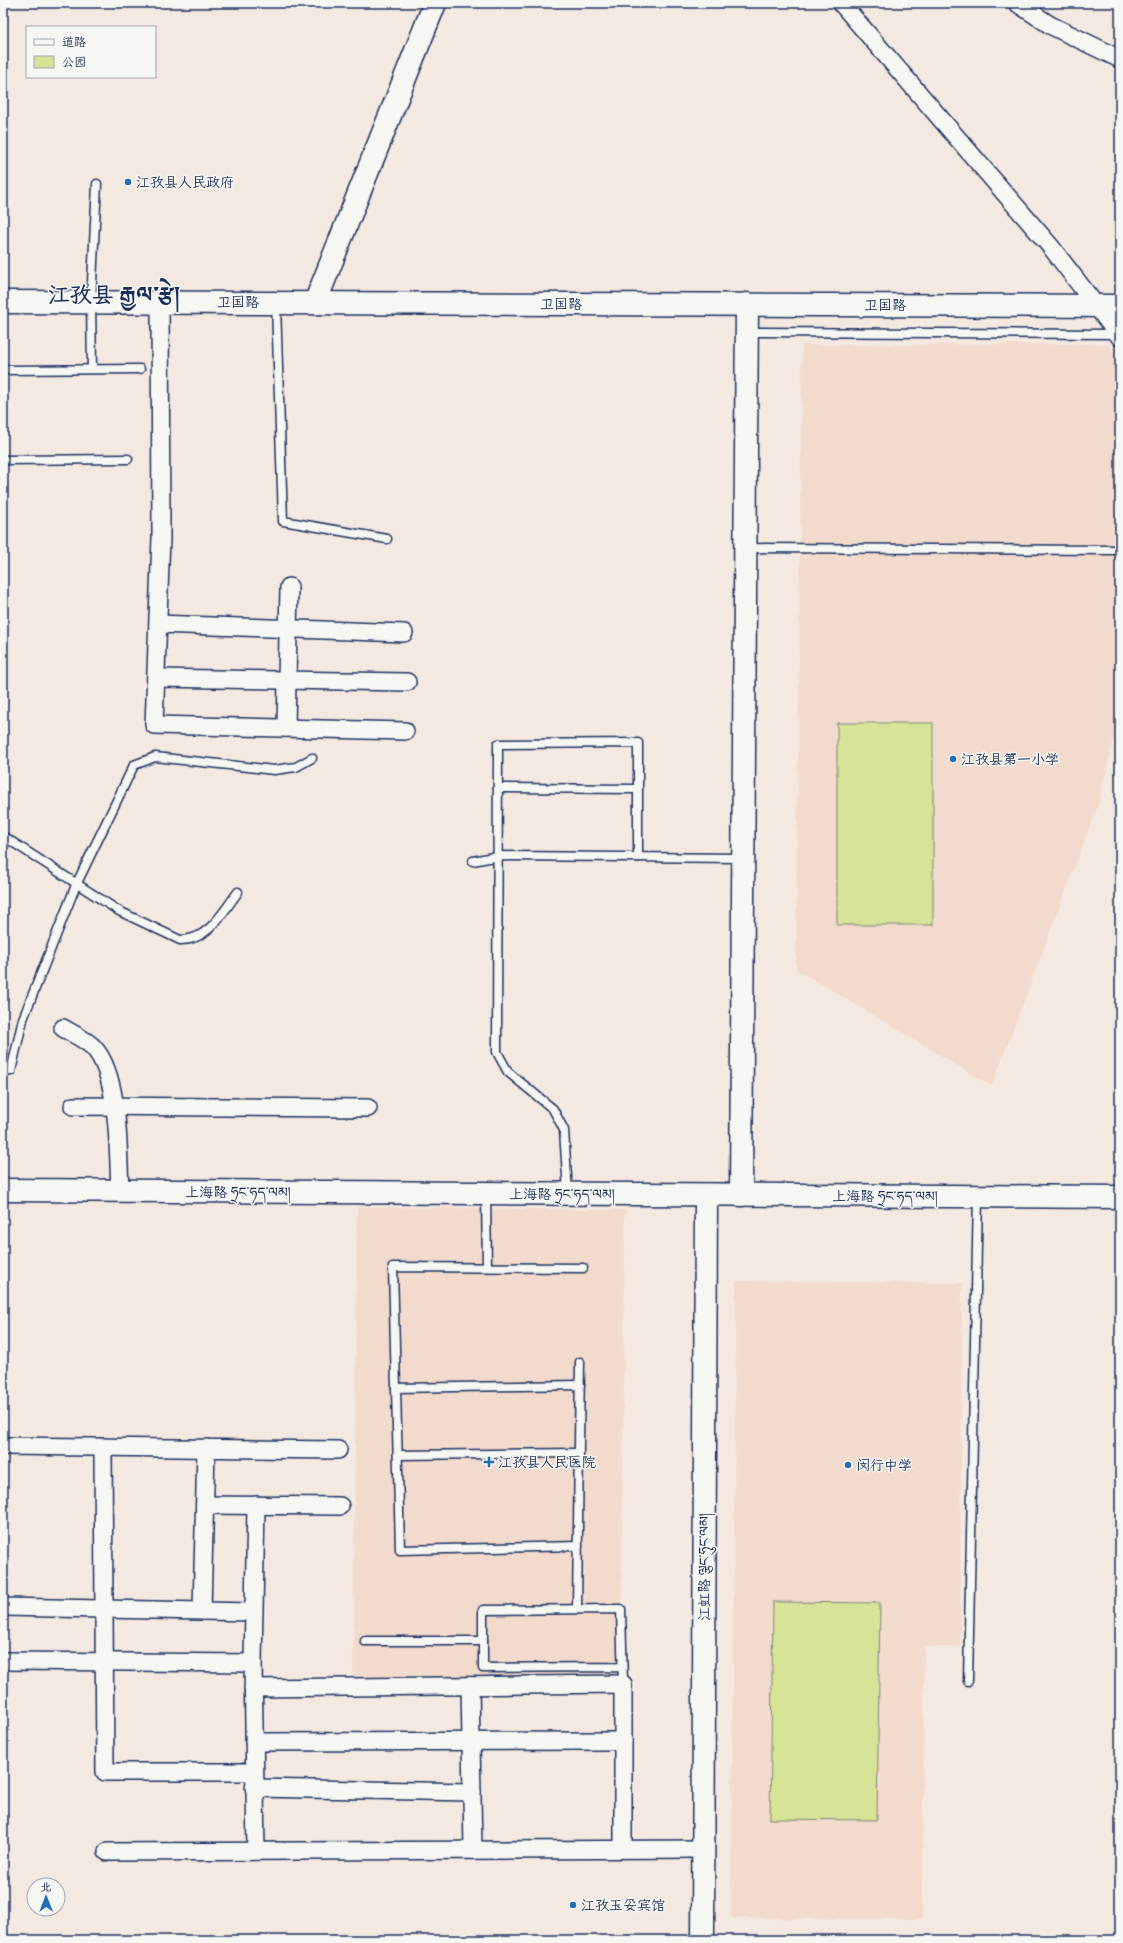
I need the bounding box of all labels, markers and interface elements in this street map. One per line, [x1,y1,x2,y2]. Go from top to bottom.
legend [26,26,156,78]
text: 道路 [62,34,86,52]
text: 公园 [62,54,86,72]
place label: 江孜县人民政府 [136,173,234,194]
marker: 江孜县人民政府 [123,177,133,187]
district label: 江孜县 རྒྱལ་རྩེ། [48,278,180,313]
street label: 卫国路 [217,293,259,314]
street label: 卫国路 [540,295,582,316]
street label: 卫国路 [864,296,906,317]
place label: 江孜县第一小学 [961,750,1059,771]
marker: 江孜县第一小学 [948,754,958,764]
street label: 上海路 ཧྲང་ཧད་ལམ། [185,1183,291,1204]
street label: 上海路 ཧྲང་ཧད་ལམ། [509,1185,615,1206]
street label: 上海路 ཧྲང་ཧད་ལམ། [832,1187,938,1208]
place label: 江孜县人民医院 [498,1453,596,1474]
marker: 江孜县人民医院 [483,1456,495,1468]
place label: 闵行中学 [856,1456,912,1477]
marker: 闵行中学 [843,1460,853,1470]
street label: 江虹路 ལྕང་ཧུང་ལམ། [695,1513,717,1621]
north arrow [26,1877,66,1917]
text: 北 [40,1880,51,1896]
place label: 江孜玉妥宾馆 [581,1896,665,1917]
marker: 江孜玉妥宾馆 [568,1900,578,1910]

